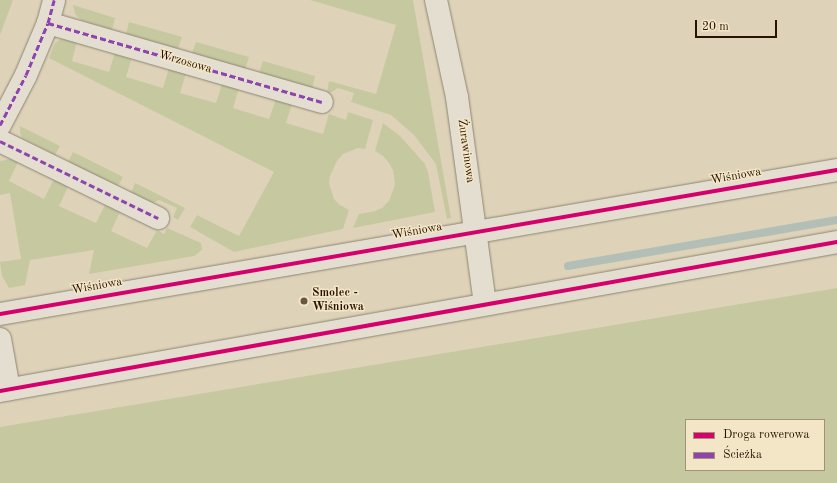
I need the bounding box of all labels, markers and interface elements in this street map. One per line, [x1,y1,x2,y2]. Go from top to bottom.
scale bar [697,12,779,38]
text: 20 m [702,21,729,33]
street label: Wrzosowa [157,49,213,77]
street label: Żurawinowa [453,118,477,184]
street label: Wiśniowa [710,165,762,189]
street label: Wiśniowa [391,220,443,244]
street label: Wiśniowa [71,275,123,299]
place label: Smolec - Wiśniowa [312,287,364,315]
marker: Smolec - Wiśniowa [299,296,309,306]
legend [685,419,825,471]
text: Droga rowerowa [723,429,809,441]
text: Ścieżka [723,449,762,461]

